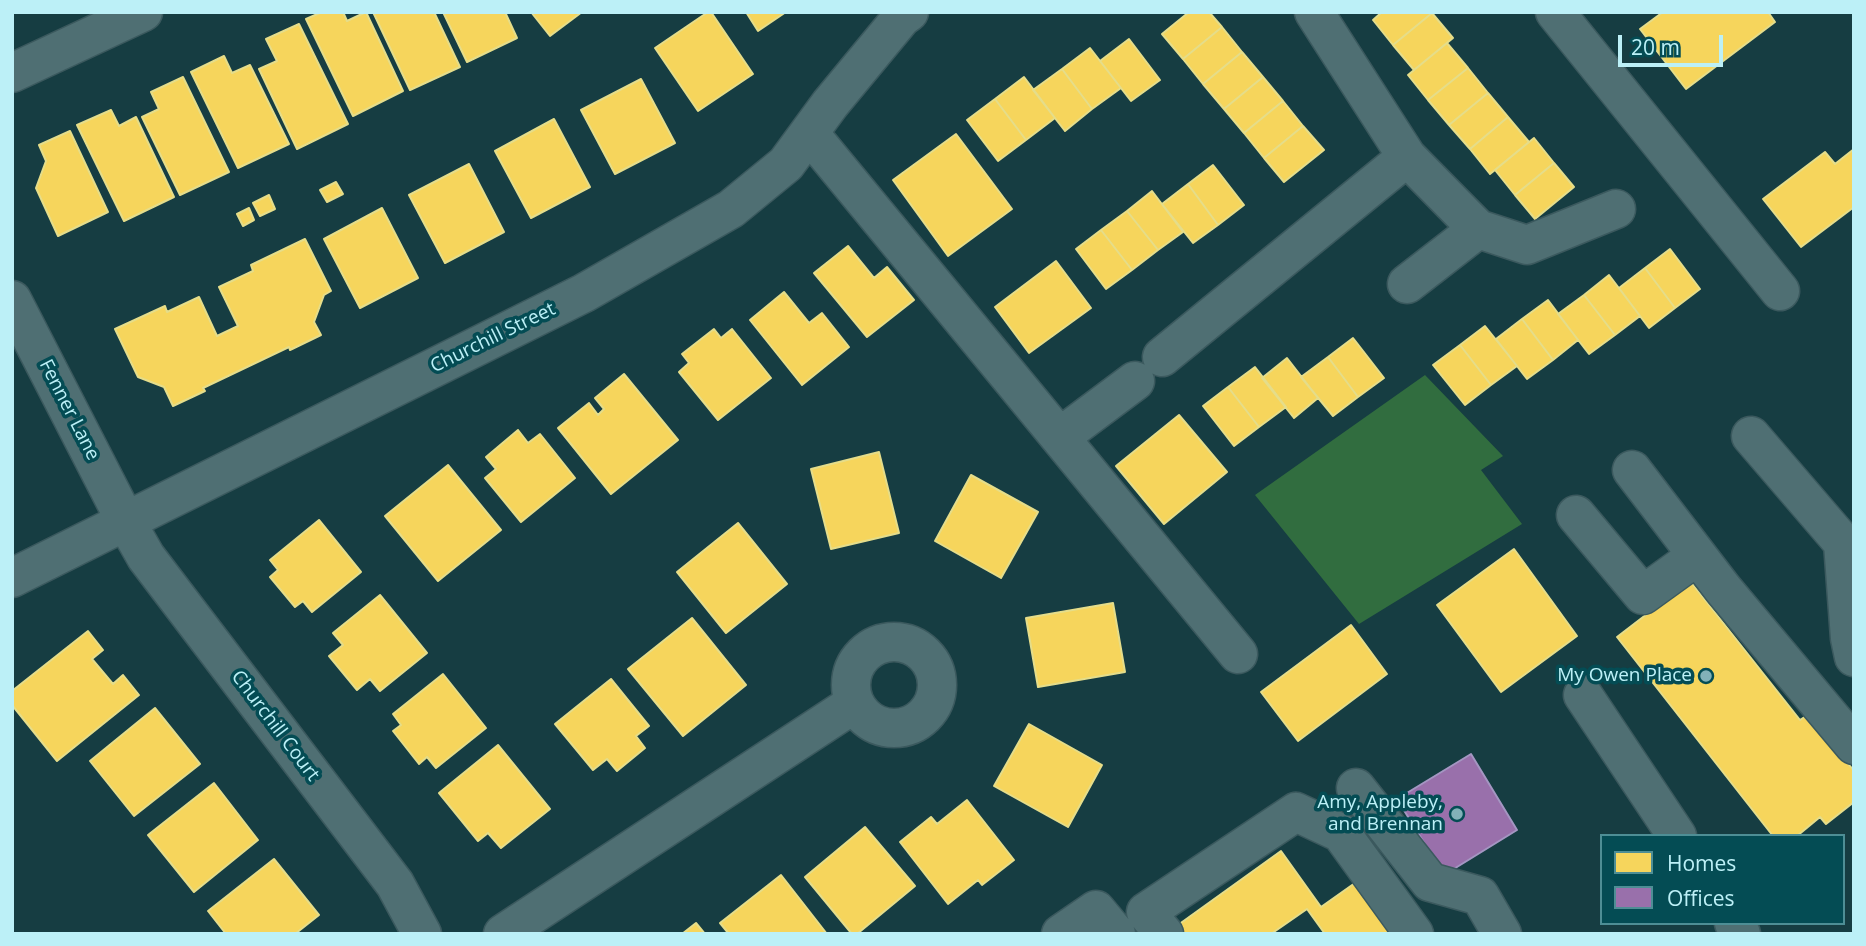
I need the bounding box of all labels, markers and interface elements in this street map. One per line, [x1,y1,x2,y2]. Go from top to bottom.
scale bar [1621,21,1726,65]
text: 20 m [1631,33,1680,61]
street label: Churchill Street [427,298,559,378]
street label: Fenner Lane [34,356,104,464]
place label: My Owen Place [1557,665,1692,687]
street label: Churchill Court [226,666,324,786]
marker: My Owen Place [1698,668,1714,684]
place label: Amy, Appleby, and Brennan [1317,792,1443,836]
marker: Amy, Appleby, and Brennan [1449,806,1465,822]
legend [1600,834,1845,925]
text: Homes [1667,849,1736,877]
text: Offices [1667,884,1735,912]

